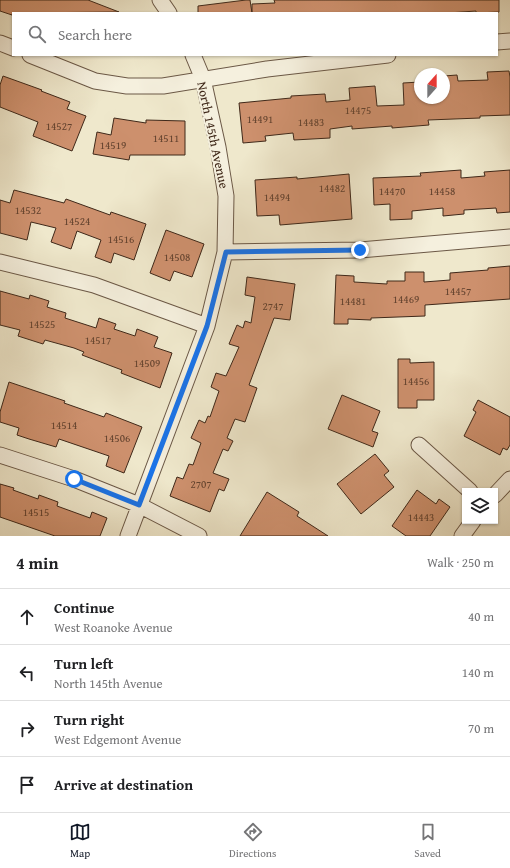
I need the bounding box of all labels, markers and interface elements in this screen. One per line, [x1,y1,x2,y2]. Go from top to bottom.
search box [12,12,498,56]
icon: search [26,23,48,45]
text: Search here [58,24,132,45]
north arrow [414,68,450,104]
street label: North 145th Avenue [192,80,234,190]
house number: 14475 [345,102,371,118]
house number: 14491 [247,111,273,127]
house number: 14483 [298,114,324,130]
house number: 14527 [46,118,72,134]
house number: 14511 [153,130,179,146]
house number: 14519 [100,137,126,153]
house number: 14482 [319,180,345,196]
house number: 14470 [379,183,405,199]
house number: 14458 [429,183,455,199]
house number: 14494 [264,189,290,205]
house number: 14532 [15,202,41,218]
house number: 14524 [64,213,90,229]
house number: 14516 [108,231,134,247]
route end [351,241,369,259]
house number: 14508 [164,249,190,265]
house number: 14457 [445,283,471,299]
house number: 14469 [393,291,419,307]
house number: 14481 [340,293,366,309]
house number: 2747 [262,298,284,314]
house number: 14525 [29,316,55,332]
house number: 14517 [85,332,111,348]
house number: 14509 [134,355,160,371]
house number: 14456 [403,373,429,389]
house number: 14514 [51,417,77,433]
house number: 14506 [104,430,130,446]
route start [65,470,83,488]
house number: 2707 [190,476,212,492]
map controls [462,488,498,524]
button: layers [462,488,498,524]
house number: 14515 [23,504,49,520]
house number: 14443 [408,509,434,525]
text: 4 min [16,550,58,575]
text: Walk · 250 m [427,553,494,572]
text: Continue [54,597,115,618]
icon: ahead [16,606,38,628]
text: 40 m [468,607,494,626]
text: West Roanoke Avenue [54,618,173,637]
text: Turn left [54,653,113,674]
icon: left [16,662,38,684]
text: 140 m [462,663,494,682]
text: North 145th Avenue [54,674,163,693]
text: Turn right [54,709,125,730]
icon: right [16,718,38,740]
text: 70 m [468,719,494,738]
text: West Edgemont Avenue [54,730,181,749]
icon: arrive [16,774,38,796]
text: Arrive at destination [54,774,193,795]
tab: Map [69,821,91,861]
tab: Directions [229,821,276,861]
tab: Saved [414,821,441,861]

